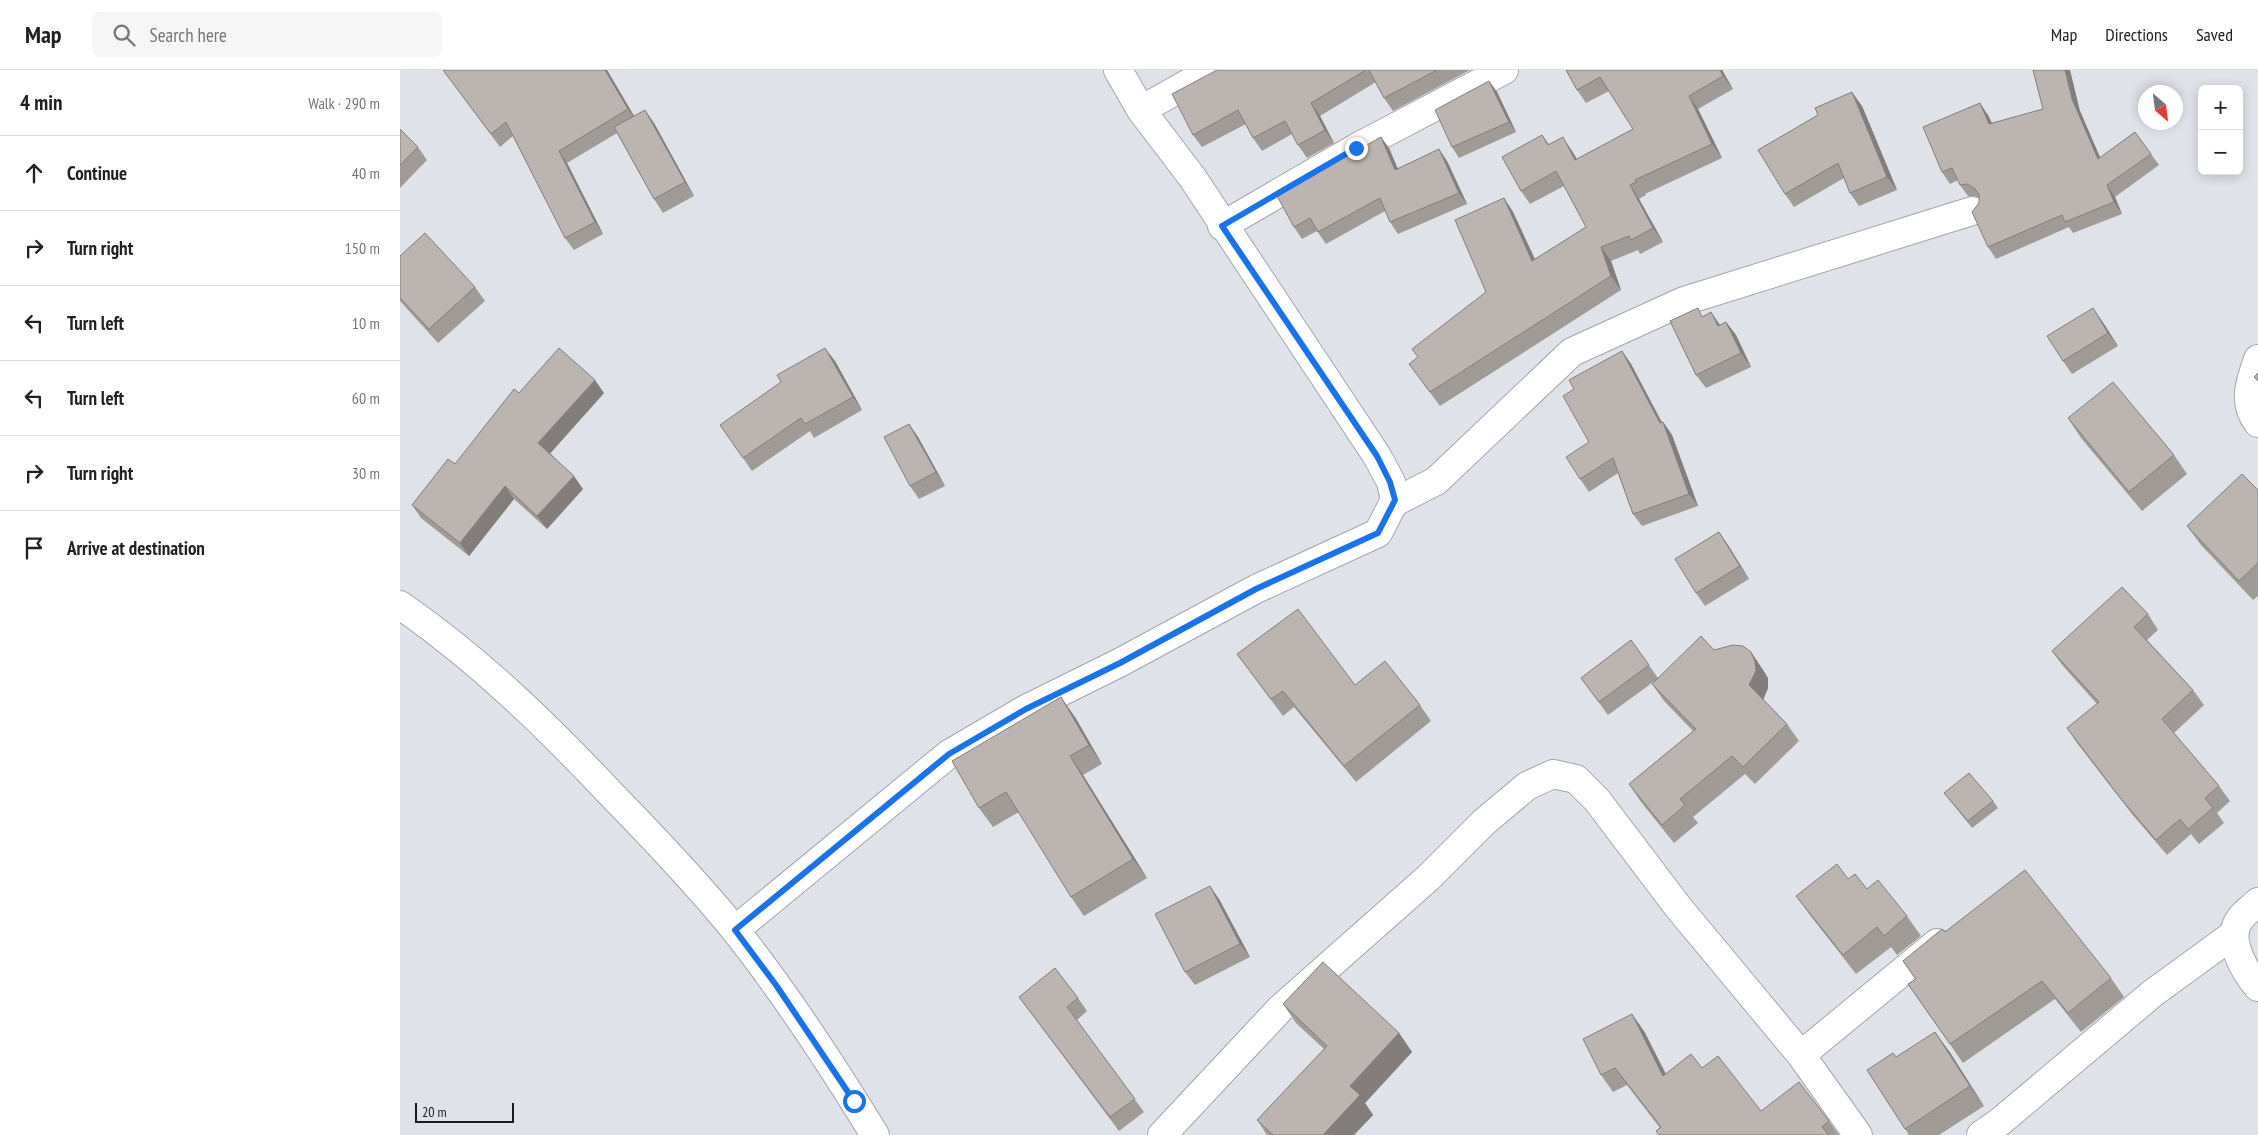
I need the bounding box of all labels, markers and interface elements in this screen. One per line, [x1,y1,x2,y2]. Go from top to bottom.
search box [92,12,442,57]
text: Map [25,19,62,50]
icon: search [110,21,138,49]
text: Search here [150,23,227,47]
text: Map [2051,23,2077,46]
text: Directions [2105,23,2168,46]
text: Saved [2196,23,2233,46]
north arrow [2138,85,2183,130]
map controls [2198,85,2243,175]
button: + [2198,85,2243,130]
text: 4 min [20,89,62,116]
text: Walk · 290 m [308,93,380,113]
button: − [2198,130,2243,175]
route end [1345,137,1368,160]
icon: ahead [20,159,48,187]
text: Continue [67,161,127,185]
text: 40 m [352,163,380,183]
icon: right [20,234,48,262]
text: Turn right [67,236,133,260]
text: 150 m [345,238,380,258]
icon: left [20,309,48,337]
text: Turn left [67,311,124,335]
text: 10 m [352,313,380,333]
icon: left [20,384,48,412]
text: Turn left [67,386,124,410]
text: 60 m [352,388,380,408]
icon: right [20,459,48,487]
text: Turn right [67,461,133,485]
text: 30 m [352,463,380,483]
icon: arrive [20,534,48,562]
text: Arrive at destination [67,536,205,560]
route start [843,1090,866,1113]
scale bar [415,1100,514,1123]
text: 20 m [422,1103,447,1121]

